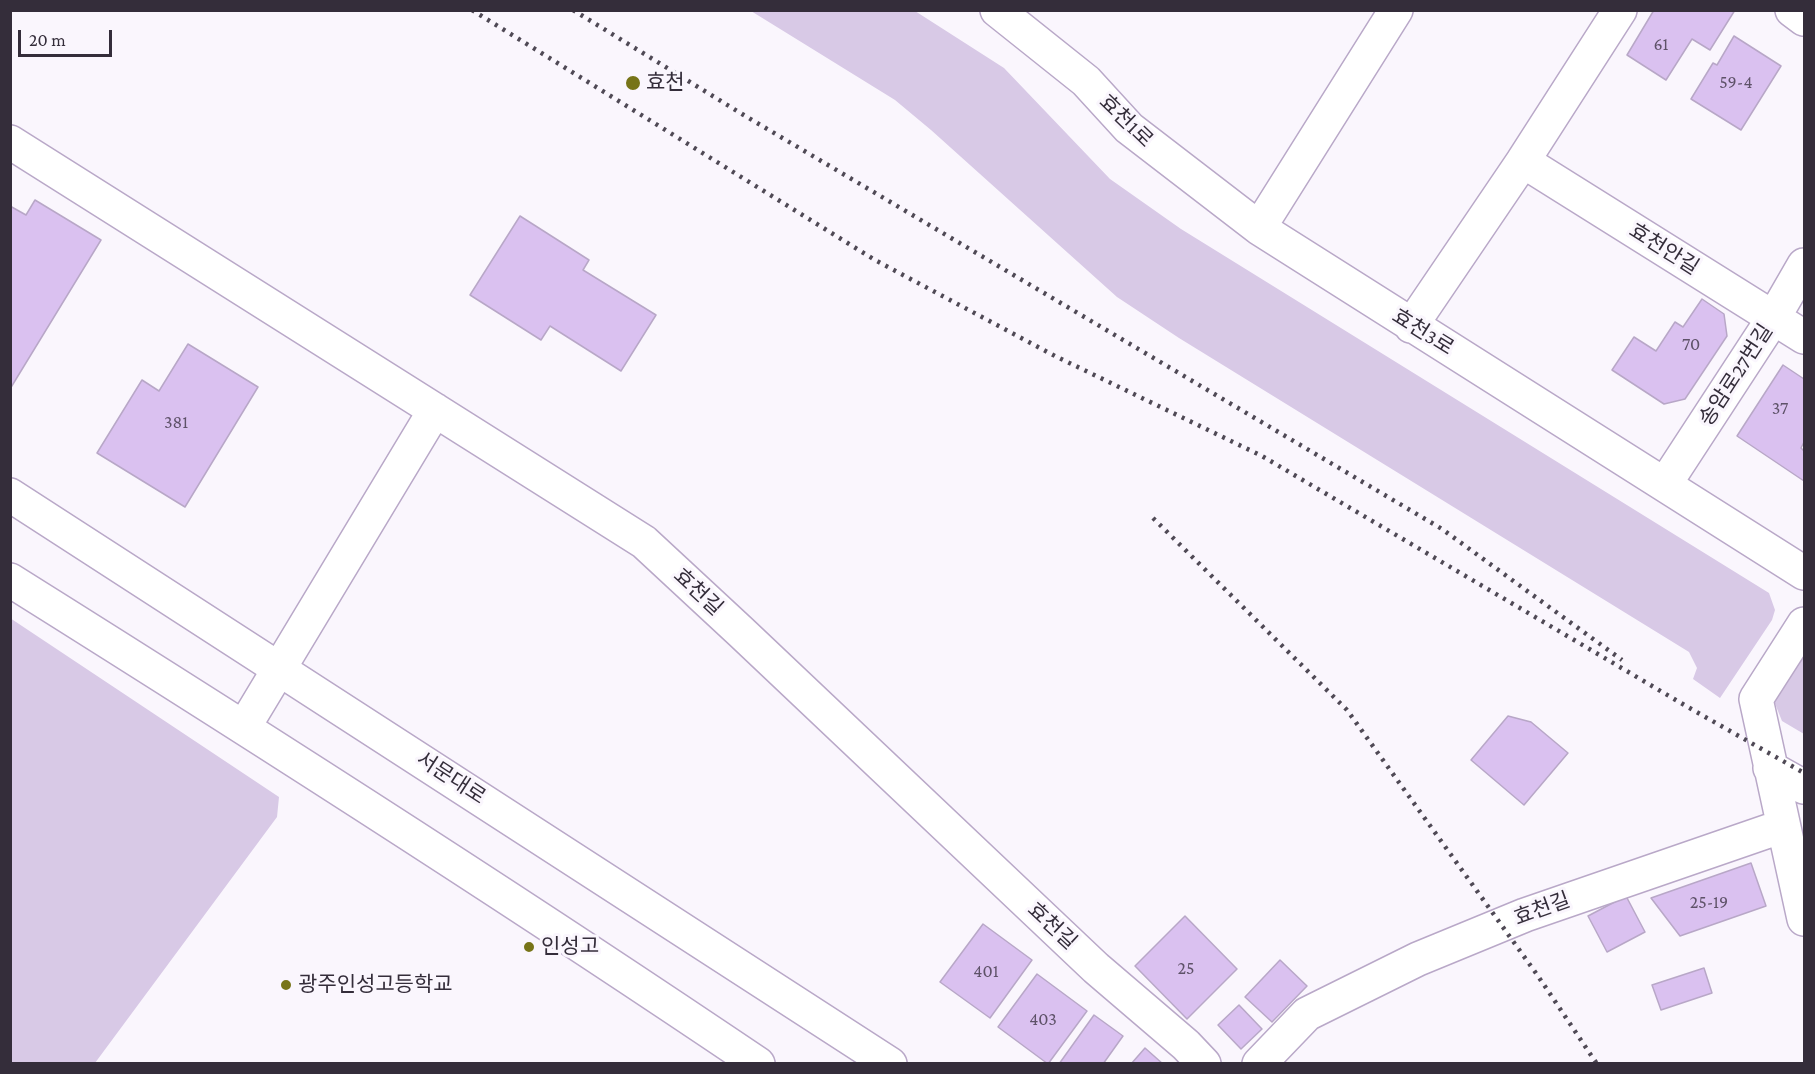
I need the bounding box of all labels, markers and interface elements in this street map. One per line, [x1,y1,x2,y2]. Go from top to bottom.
scale bar [21,18,116,56]
text: 20 m [29,30,66,50]
house number: 61 [1653,33,1669,55]
place label: 효천 [646,70,685,96]
house number: 59-4 [1719,71,1753,93]
marker: 효천 [624,74,642,92]
street label: 효천1로 [1094,89,1158,153]
street label: 효천안길 [1625,218,1703,280]
street label: 효천3로 [1388,303,1458,361]
street label: 송암로27번길 [1694,320,1778,430]
house number: 70 [1682,333,1700,355]
house number: 37 [1772,397,1788,419]
house number: 381 [164,411,188,433]
street label: 효천길 [668,563,728,621]
street label: 서문대로 [412,746,490,810]
street label: 효천길 [1510,887,1574,931]
house number: 25-19 [1690,891,1728,913]
street label: 효천길 [1022,897,1082,955]
place label: 인성고 [541,934,599,960]
marker: 인성고 [522,940,536,954]
house number: 25 [1177,957,1195,979]
house number: 401 [973,960,999,982]
place label: 광주인성고등학교 [298,972,453,998]
marker: 광주인성고등학교 [279,978,293,992]
house number: 403 [1029,1008,1057,1030]

